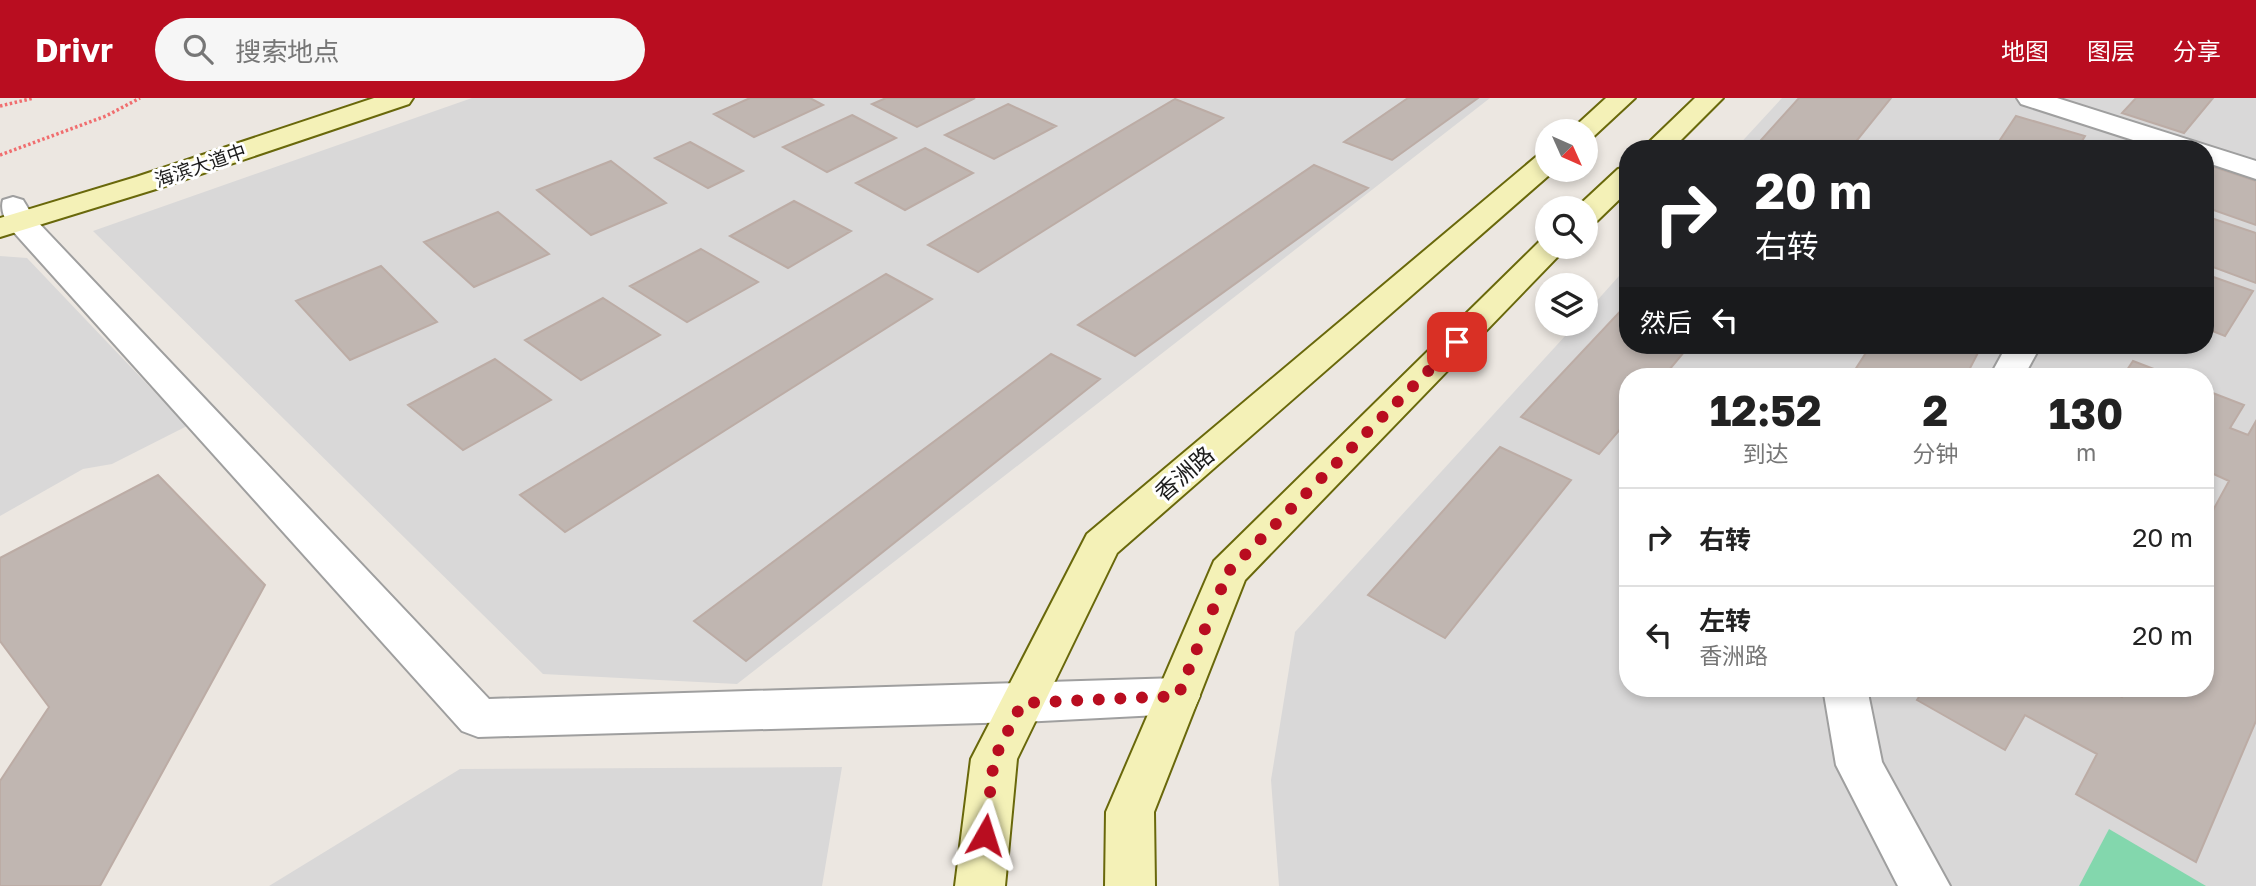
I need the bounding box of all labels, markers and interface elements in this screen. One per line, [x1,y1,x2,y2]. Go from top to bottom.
search box [155,18,645,81]
text: Drivr [35,30,113,69]
icon: search [179,30,217,68]
text: 搜索地点 [235,36,339,67]
text: 地图 [2001,36,2049,65]
text: 图层 [2087,36,2135,65]
text: 分享 [2173,36,2221,65]
north arrow [1535,119,1598,182]
map controls [1535,119,1598,336]
street label: 海滨大道中 [151,139,249,191]
text: 20 m [1755,161,1872,220]
icon: right [1640,168,1731,259]
button: search [1535,196,1598,259]
text: 右转 [1755,227,1819,265]
button: layers [1535,273,1598,336]
icon: left [1706,301,1744,339]
text: 然后 [1640,307,1692,338]
pin [1427,312,1487,372]
icon: arrive [1438,323,1476,361]
text: 12:52 [1710,385,1822,435]
text: 2 [1922,385,1948,435]
text: 130 [2049,388,2123,438]
text: m [2076,438,2096,466]
text: 到达 [1743,439,1789,467]
text: 分钟 [1912,439,1958,467]
street label: 香洲路 [1149,440,1219,506]
icon: right [1640,518,1678,556]
text: 20 m [2132,522,2193,553]
text: 右转 [1699,524,1751,555]
text: 左转 [1699,605,1751,636]
icon: left [1640,616,1678,654]
text: 20 m [2132,620,2193,651]
text: 香洲路 [1699,641,1768,669]
position arrow [948,798,1022,872]

